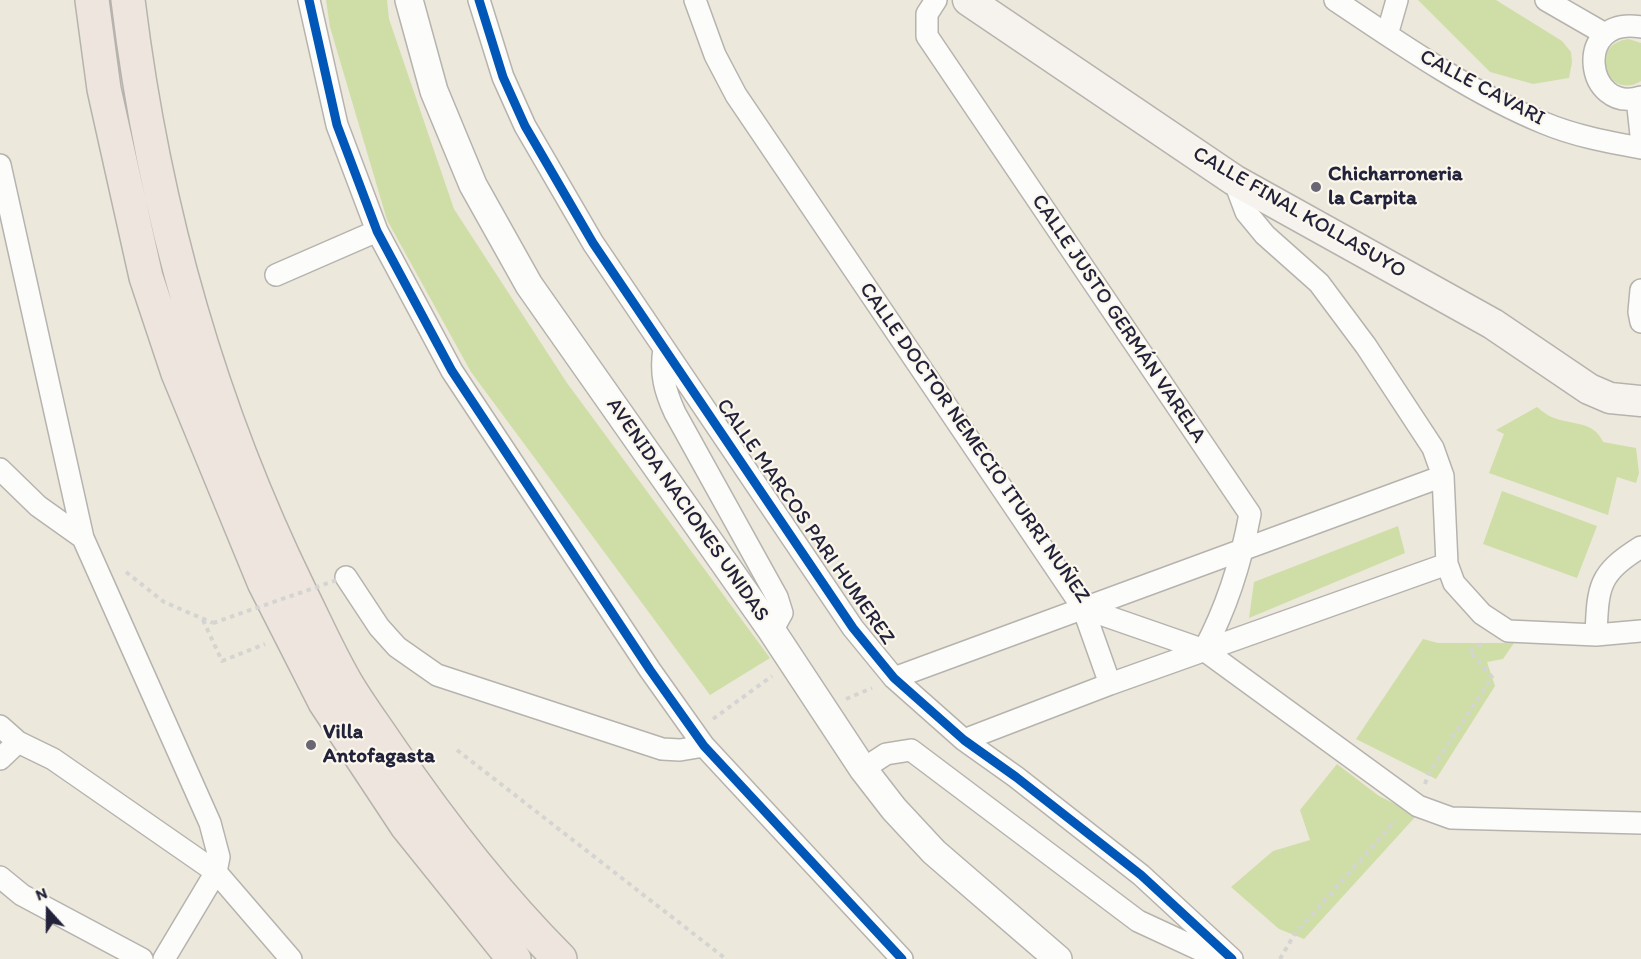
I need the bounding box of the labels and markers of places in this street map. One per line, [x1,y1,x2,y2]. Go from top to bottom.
place label: Chicharroneria la Carpita [1328,162,1463,212]
marker: Chicharroneria la Carpita [1309,180,1323,194]
place label: Villa Antofagasta [323,720,435,770]
marker: Villa Antofagasta [304,738,318,752]

